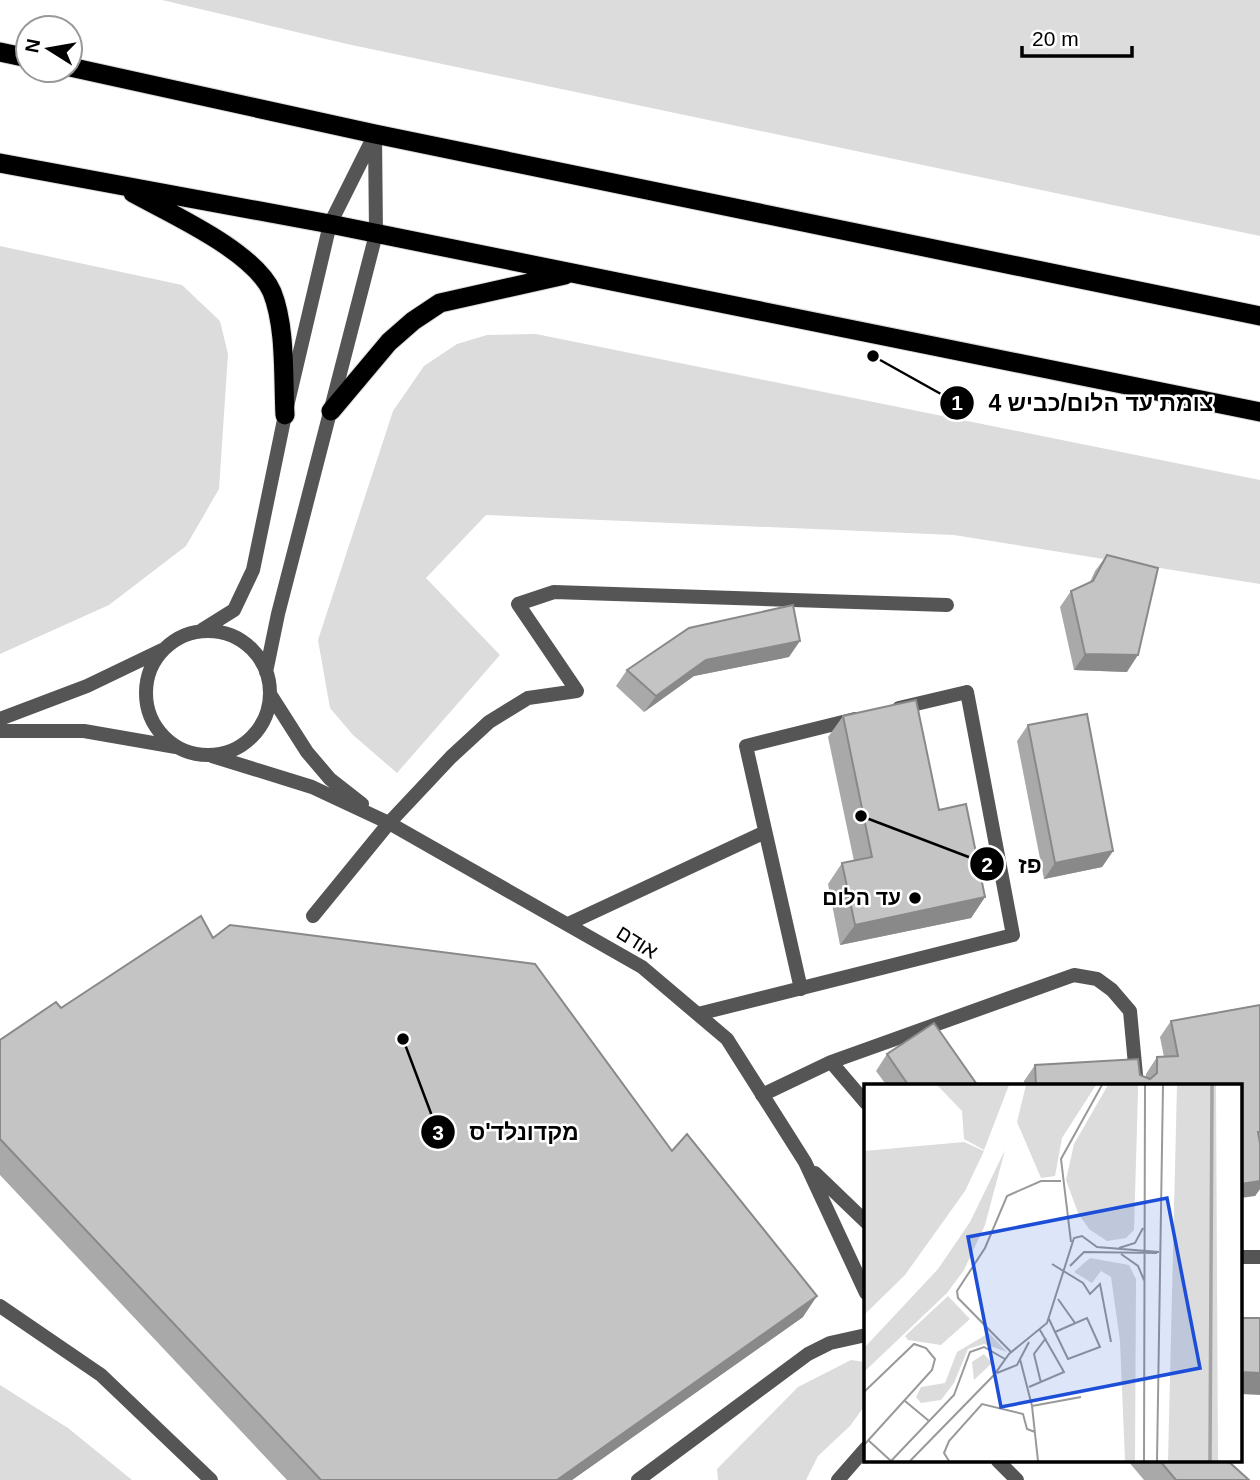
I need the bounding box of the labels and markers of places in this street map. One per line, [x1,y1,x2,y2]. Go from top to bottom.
callout: צומת עד הלום/כביש 4 [940,381,1228,425]
callout: פז [969,842,1056,886]
place label: עד הלום [822,886,901,909]
marker: עד הלום [907,890,923,906]
callout: מקדונלד'ס [421,1110,593,1154]

